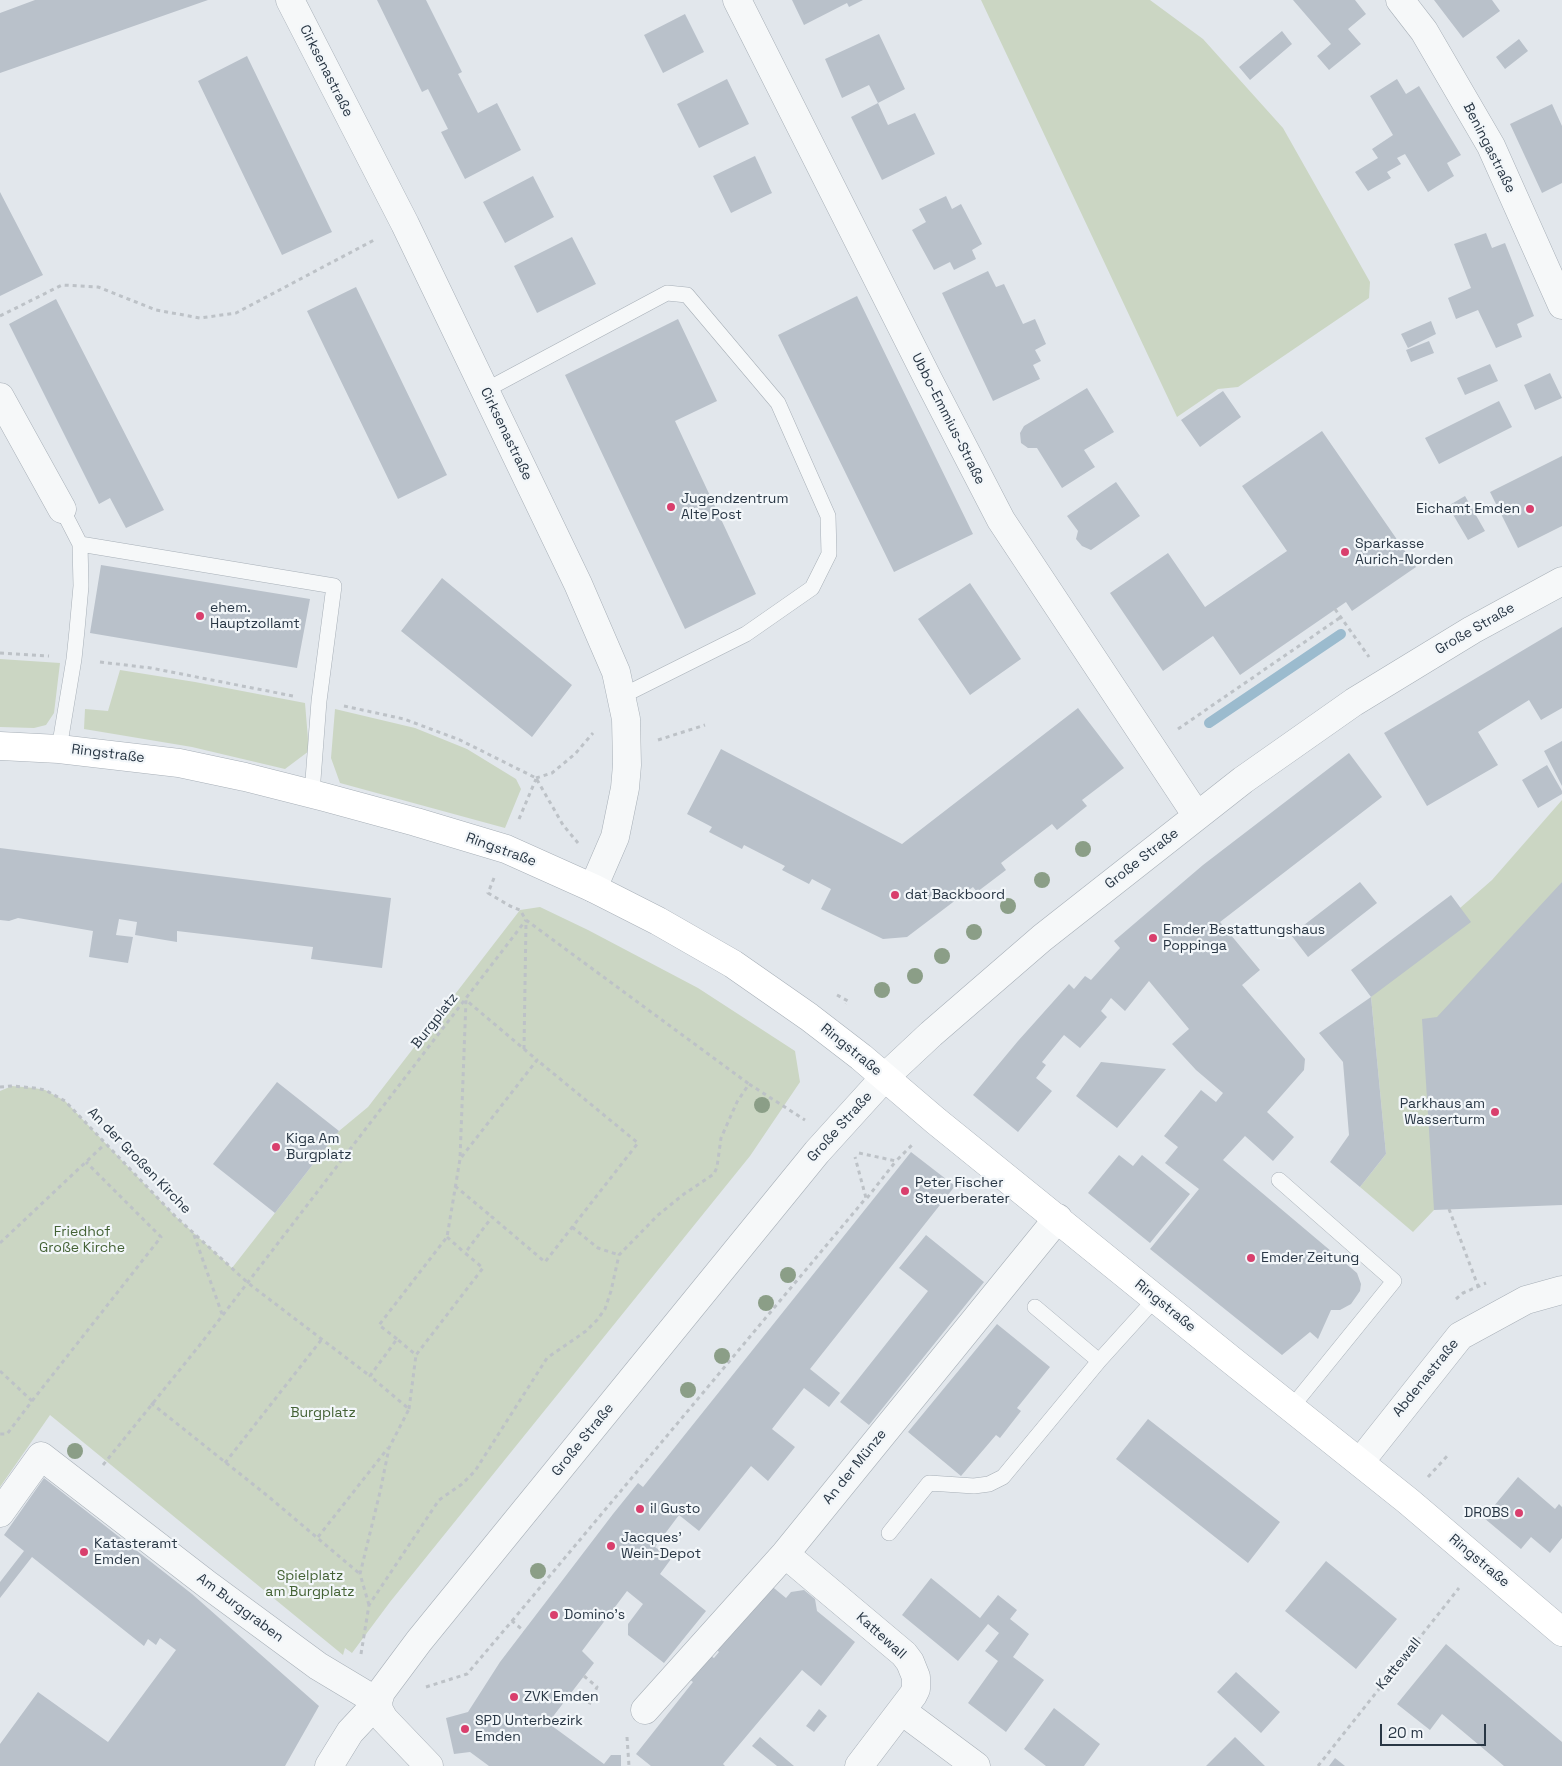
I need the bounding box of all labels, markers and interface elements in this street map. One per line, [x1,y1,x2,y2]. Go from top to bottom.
street label: Cirksenastraße [296,22,356,120]
street label: Beningastraße [1459,100,1519,196]
street label: Ubbo-Emmius-Straße [908,350,988,488]
street label: Cirksenastraße [476,385,536,483]
place label: Jugendzentrum Alte Post [681,491,788,524]
marker: Jugendzentrum Alte Post [665,501,677,513]
place label: Eichamt Emden [1416,501,1520,517]
marker: Eichamt Emden [1524,503,1536,515]
place label: Sparkasse Aurich-Norden [1355,536,1453,568]
marker: Sparkasse Aurich-Norden [1339,546,1351,558]
place label: ehem. Hauptzollamt [210,600,300,632]
street label: Große Straße [1432,600,1518,658]
marker: ehem. Hauptzollamt [194,610,206,622]
street label: Ringstraße [70,741,146,767]
street label: Große Straße [1102,825,1182,893]
street label: Ringstraße [464,830,538,870]
place label: dat Backboord [905,887,1005,903]
marker: dat Backboord [889,889,901,901]
place label: Emder Bestattungshaus Poppinga [1163,922,1325,954]
marker: Emder Bestattungshaus Poppinga [1147,932,1159,944]
street label: Burgplatz [408,990,462,1052]
street label: Ringstraße [817,1020,885,1080]
street label: Große Straße [804,1088,876,1166]
place label: Parkhaus am Wasserturm [1400,1096,1485,1128]
street label: An der Großen Kirche [84,1104,194,1218]
marker: Parkhaus am Wasserturm [1489,1106,1501,1118]
place label: Kiga Am Burgplatz [286,1131,352,1164]
marker: Kiga Am Burgplatz [270,1141,282,1153]
place label: Peter Fischer Steuerberater [915,1175,1010,1208]
marker: Peter Fischer Steuerberater [899,1185,911,1197]
park label: Friedhof Große Kirche [39,1224,125,1256]
place label: Emder Zeitung [1261,1250,1359,1266]
marker: Emder Zeitung [1245,1252,1257,1264]
street label: Ringstraße [1131,1276,1199,1336]
street label: Abdenastraße [1389,1336,1463,1420]
street label: Große Straße [549,1400,617,1480]
park label: Burgplatz [290,1405,356,1421]
street label: An der Münze [820,1426,890,1508]
place label: il Gusto [650,1501,700,1517]
marker: il Gusto [634,1503,646,1515]
place label: DROBS [1464,1505,1509,1521]
marker: DROBS [1513,1507,1525,1519]
place label: Jacques' Wein-Depot [621,1530,701,1562]
street label: Ringstraße [1445,1531,1513,1591]
place label: Katasteramt Emden [94,1536,178,1568]
marker: Jacques' Wein-Depot [605,1540,617,1552]
marker: Katasteramt Emden [78,1546,90,1558]
park label: Spielplatz am Burgplatz [265,1568,355,1600]
street label: Am Burggraben [193,1570,287,1646]
place label: Domino's [564,1607,625,1623]
marker: Domino's [548,1609,560,1621]
street label: Kattewall [852,1609,910,1663]
street label: Kattewall [1373,1635,1425,1693]
place label: ZVK Emden [524,1689,599,1705]
marker: ZVK Emden [508,1691,520,1703]
place label: SPD Unterbezirk Emden [475,1713,583,1745]
scale bar [1382,1714,1488,1746]
marker: SPD Unterbezirk Emden [459,1723,471,1735]
text: 20 m [1388,1723,1423,1742]

